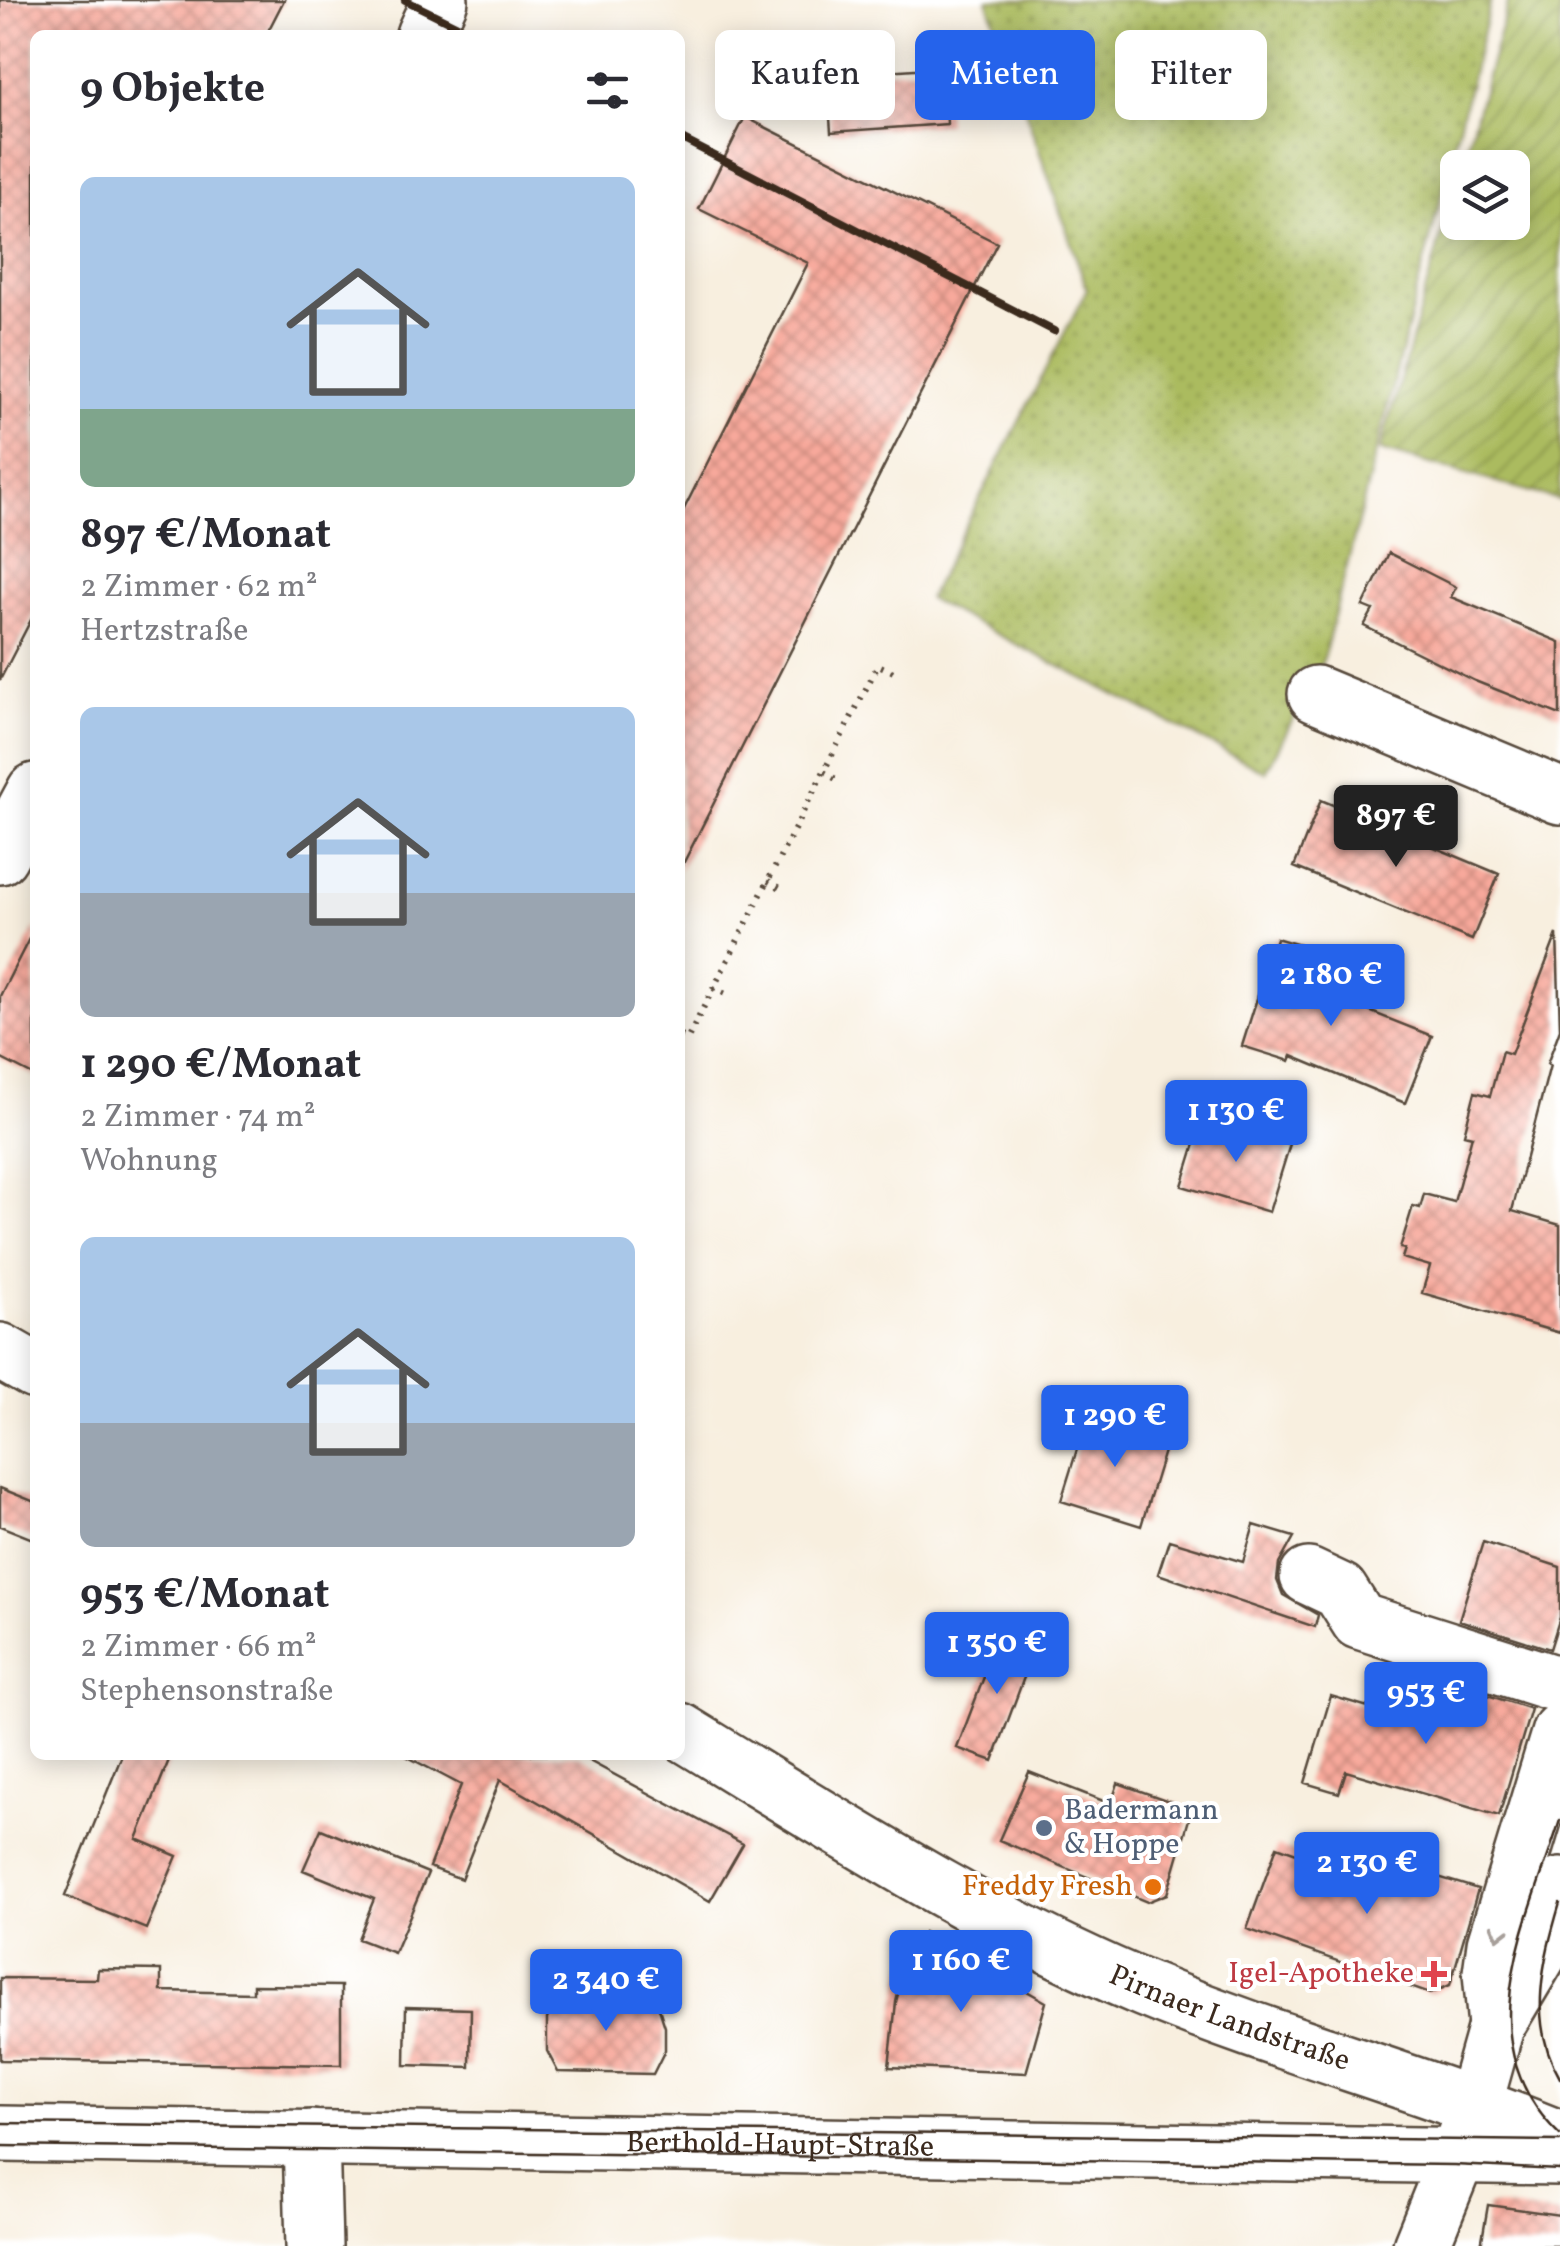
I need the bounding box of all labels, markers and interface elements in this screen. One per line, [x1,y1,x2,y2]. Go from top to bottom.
chip: Kaufen [715,30,895,120]
chip: Mieten [915,30,1095,120]
chip: Filter [1115,30,1267,120]
text: 9 Objekte [80,61,265,120]
icon: filters [580,63,635,118]
map controls [1440,150,1530,240]
button: layers [1440,150,1530,240]
icon: home [268,242,448,422]
text: 897 €/Monat [80,507,331,566]
text: 2 Zimmer · 62 m² [80,566,318,610]
text: Hertzstraße [80,610,249,654]
icon: home [268,772,448,952]
pin: 897 € [1326,785,1466,870]
text: 897 € [1356,795,1436,839]
pin: 2 180 € [1239,944,1423,1029]
text: 2 180 € [1279,954,1383,998]
text: 1 290 €/Monat [80,1037,361,1096]
pin: 1 130 € [1144,1080,1328,1165]
text: 1 130 € [1187,1090,1285,1134]
text: 2 Zimmer · 74 m² [80,1096,316,1140]
text: Wohnung [80,1140,218,1184]
icon: home [268,1302,448,1482]
pin: 1 290 € [1023,1385,1207,1470]
text: 1 290 € [1063,1395,1167,1439]
text: 953 €/Monat [80,1567,330,1626]
pin: 1 350 € [905,1612,1089,1697]
text: 1 350 € [947,1622,1047,1666]
text: 2 Zimmer · 66 m² [80,1626,317,1670]
pin: 953 € [1356,1662,1496,1747]
text: Stephensonstraße [80,1670,334,1714]
text: 953 € [1386,1672,1466,1716]
place label: Badermann & Hoppe [1064,1790,1219,1866]
marker: Badermann & Hoppe [1033,1817,1055,1839]
pin: 2 130 € [1275,1832,1459,1917]
text: 2 130 € [1316,1842,1418,1886]
place label: Freddy Fresh [962,1866,1133,1908]
marker: Freddy Fresh [1142,1876,1164,1898]
one-way arrow [1489,1924,1510,1941]
pin: 1 160 € [869,1930,1053,2015]
text: 1 160 € [911,1940,1011,1984]
pin: 2 340 € [514,1949,698,2034]
place label: Igel-Apotheke [1228,1953,1414,1995]
street label: Pirnaer Landstraße [1102,1955,1356,2083]
text: 2 340 € [552,1959,660,2003]
marker: Igel-Apotheke [1423,1963,1445,1985]
street label: Berthold-Haupt-Straße [626,2122,934,2169]

